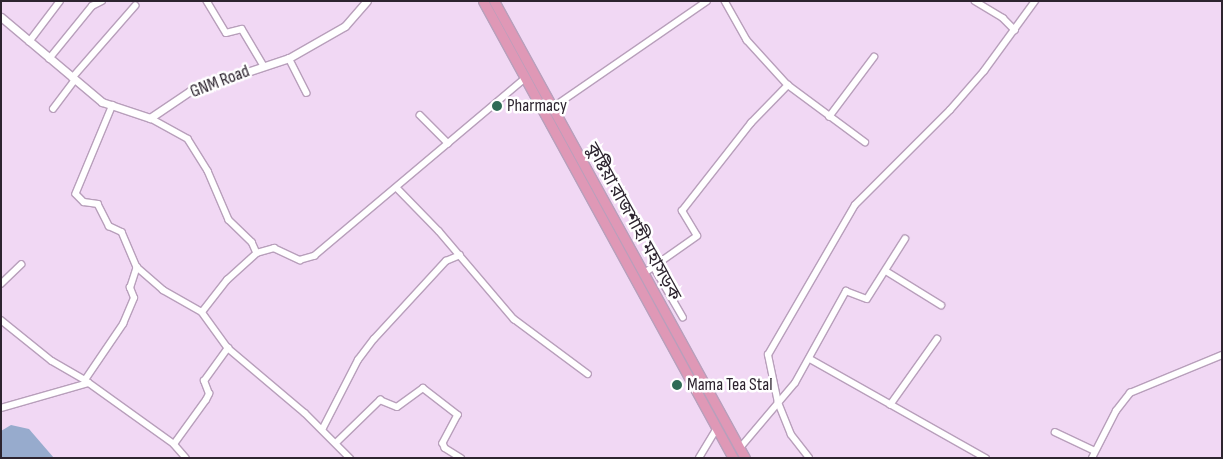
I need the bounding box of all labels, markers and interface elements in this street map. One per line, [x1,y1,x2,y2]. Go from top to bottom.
street label: GNM Road [187,61,253,103]
place label: Pharmacy [507,95,567,117]
marker: Pharmacy [491,100,503,112]
street label: কুষ্টিয়া রাজশাহী মহাসড়ক [581,139,685,305]
place label: Mama Tea Stal [687,374,772,396]
marker: Mama Tea Stal [671,379,683,391]

